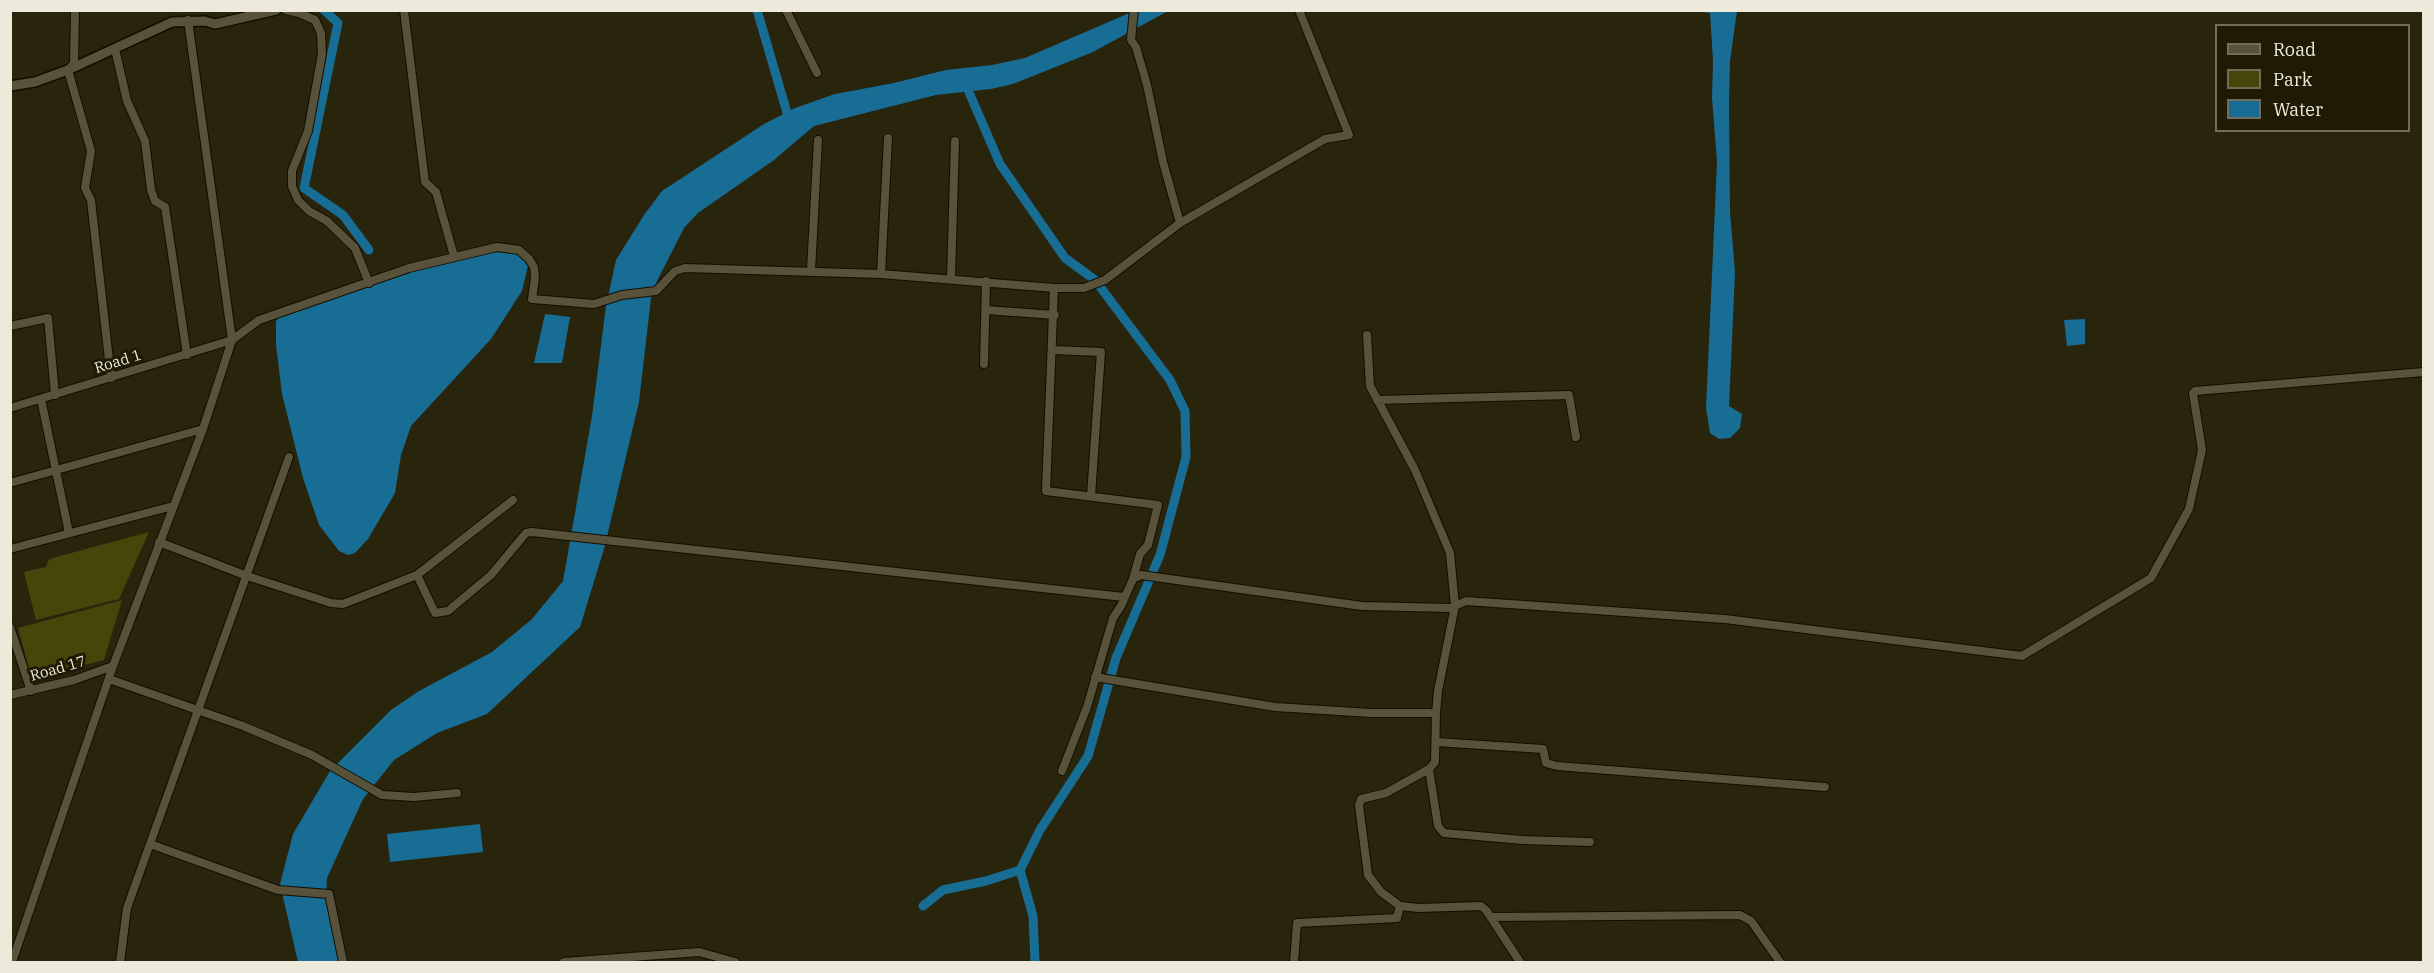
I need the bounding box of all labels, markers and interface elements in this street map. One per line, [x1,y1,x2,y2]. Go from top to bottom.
legend [2215,24,2410,132]
text: Road [2273,38,2316,61]
text: Park [2273,68,2312,91]
text: Water [2273,98,2323,121]
street label: Road 1 [92,346,144,378]
street label: Road 17 [28,652,88,686]

